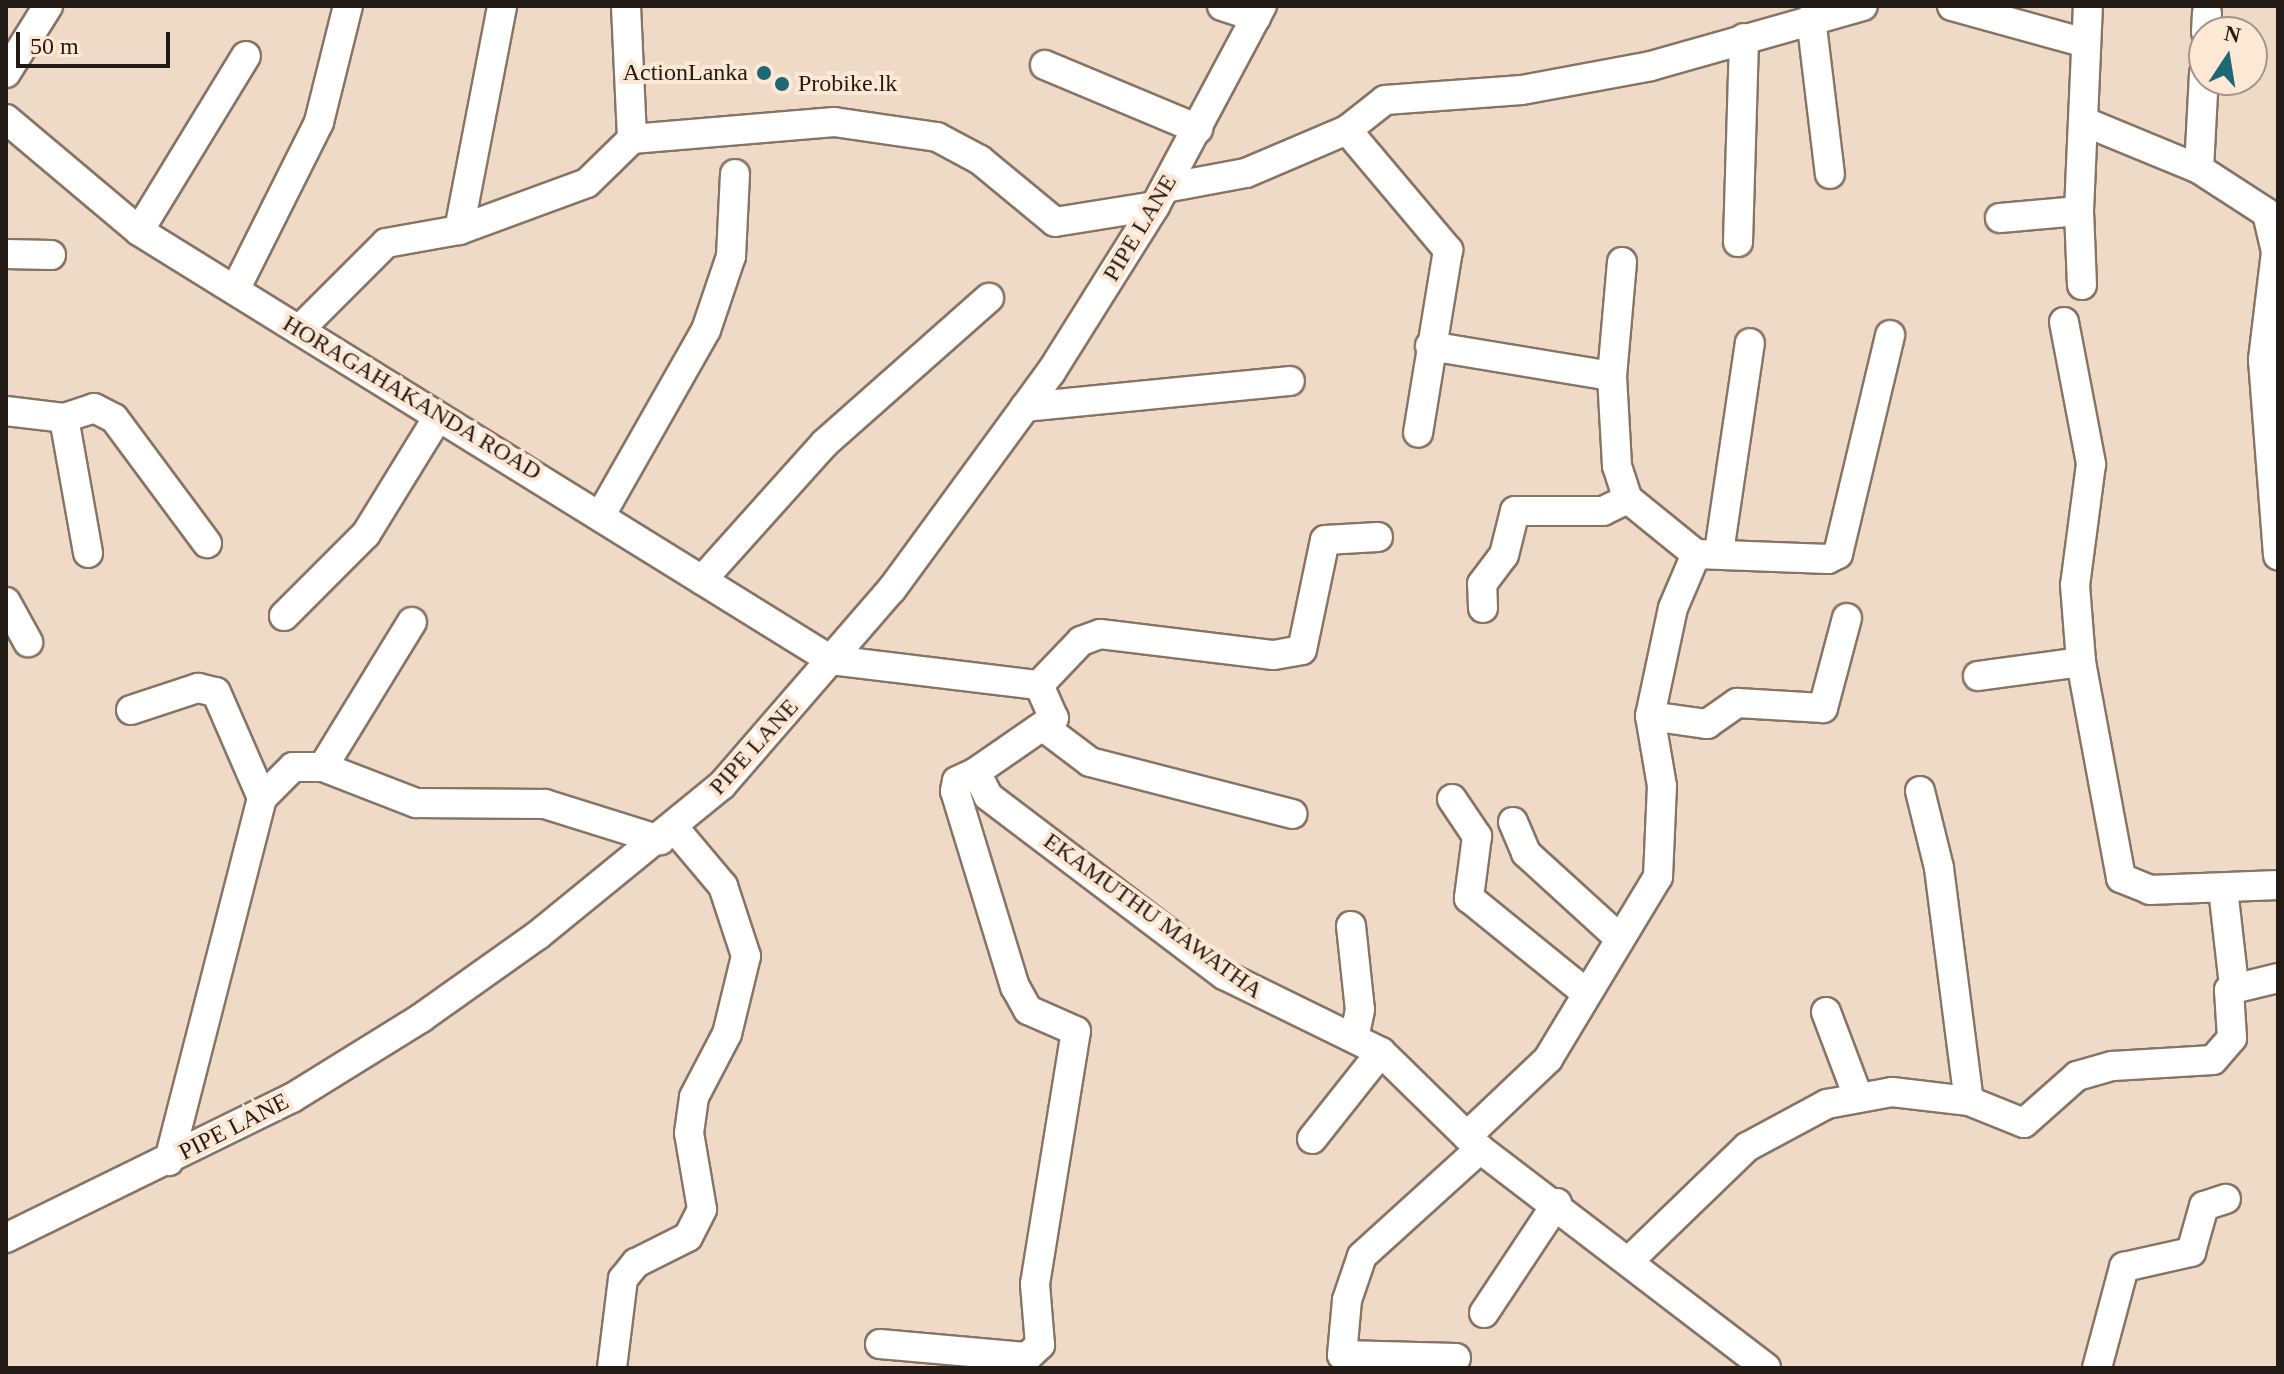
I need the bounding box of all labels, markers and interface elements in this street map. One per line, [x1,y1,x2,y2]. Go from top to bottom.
scale bar [20,16,174,66]
north arrow [2188,16,2268,96]
text: N [2222,20,2243,48]
text: 50 m [30,33,79,59]
place label: ActionLanka [623,59,748,87]
marker: ActionLanka [755,64,773,82]
place label: Probike.lk [798,70,897,98]
marker: Probike.lk [773,75,791,93]
street label: PIPE LANE [1097,169,1183,287]
street label: HORAGAHAKANDA ROAD [277,309,547,487]
street label: PIPE LANE [703,693,805,801]
street label: EKAMUTHU MAWATHA [1038,827,1268,1005]
street label: PIPE LANE [174,1087,294,1167]

